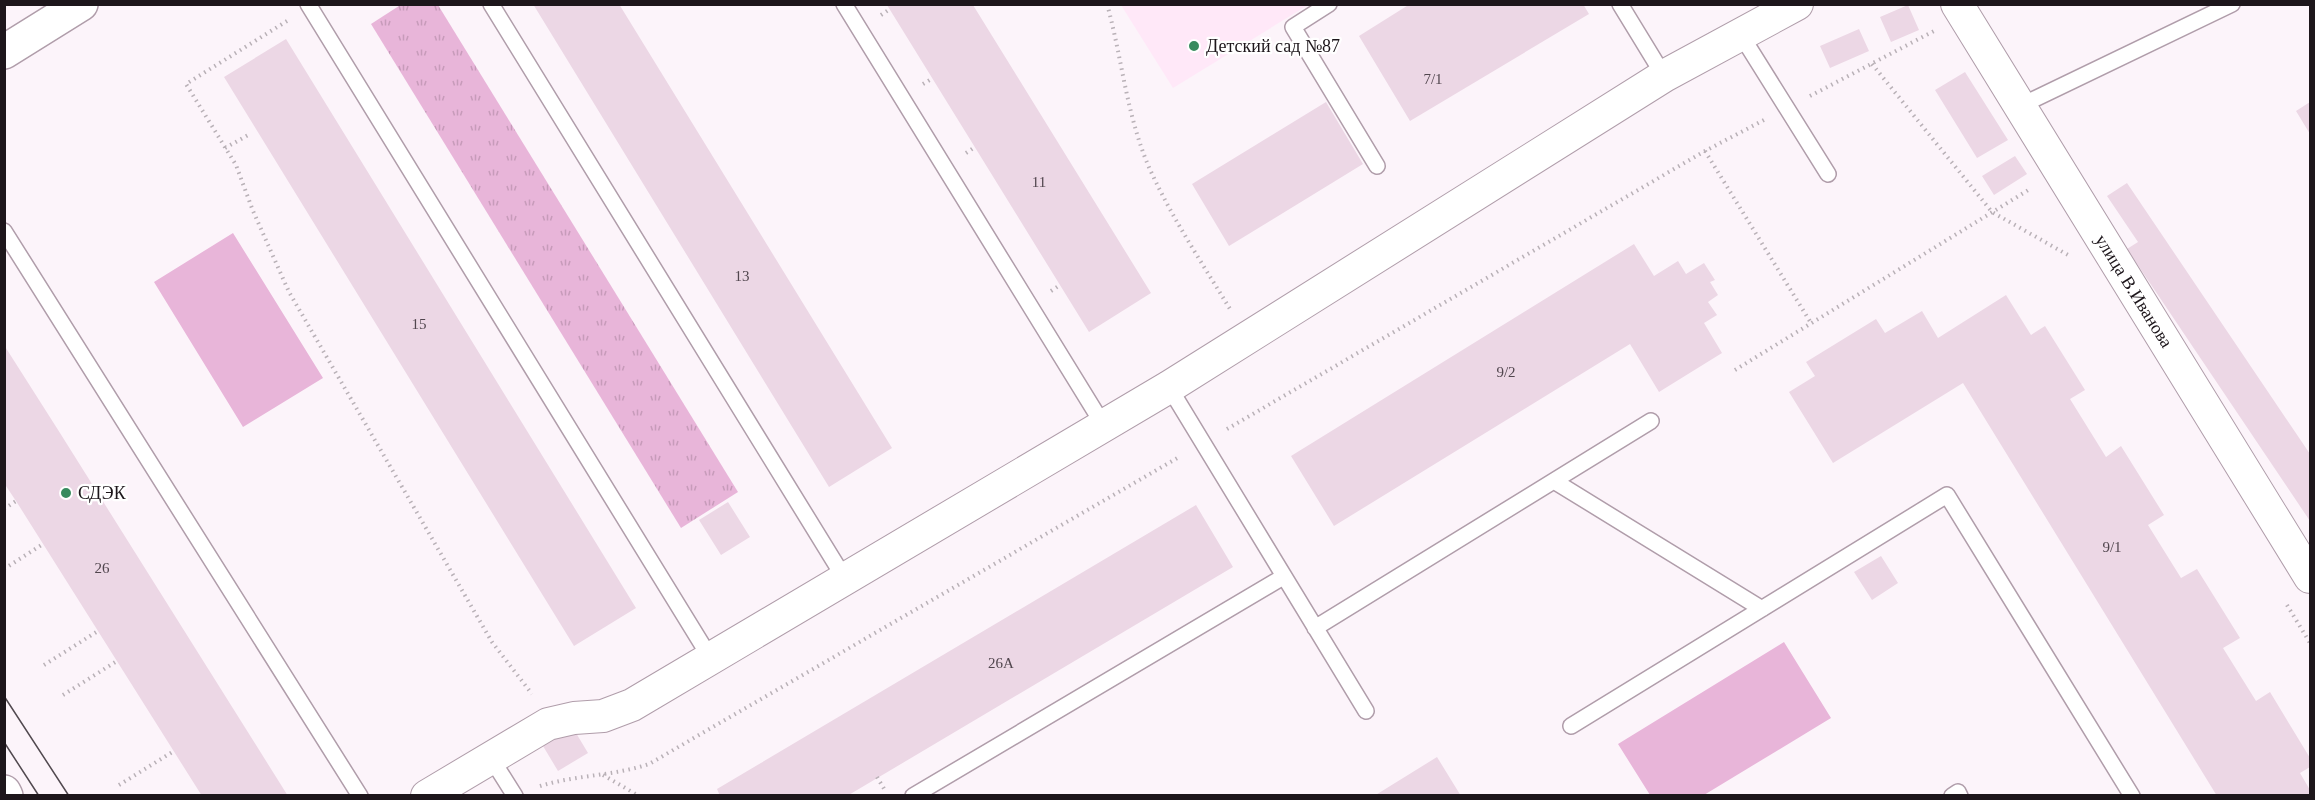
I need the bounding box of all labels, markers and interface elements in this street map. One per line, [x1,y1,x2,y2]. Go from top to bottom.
place label: Детский сад №87 [1206,36,1340,56]
marker: Детский сад №87 [1187,39,1201,53]
house number: 7/1 [1423,71,1443,87]
house number: 11 [1032,174,1046,190]
street label: улица В.Иванова [2091,231,2177,351]
house number: 13 [735,268,750,284]
house number: 15 [412,316,427,332]
house number: 9/2 [1496,364,1516,380]
place label: СДЭК [78,483,127,503]
marker: СДЭК [59,486,73,500]
house number: 9/1 [2102,539,2122,555]
house number: 26 [95,560,110,576]
house number: 26А [988,655,1014,671]

